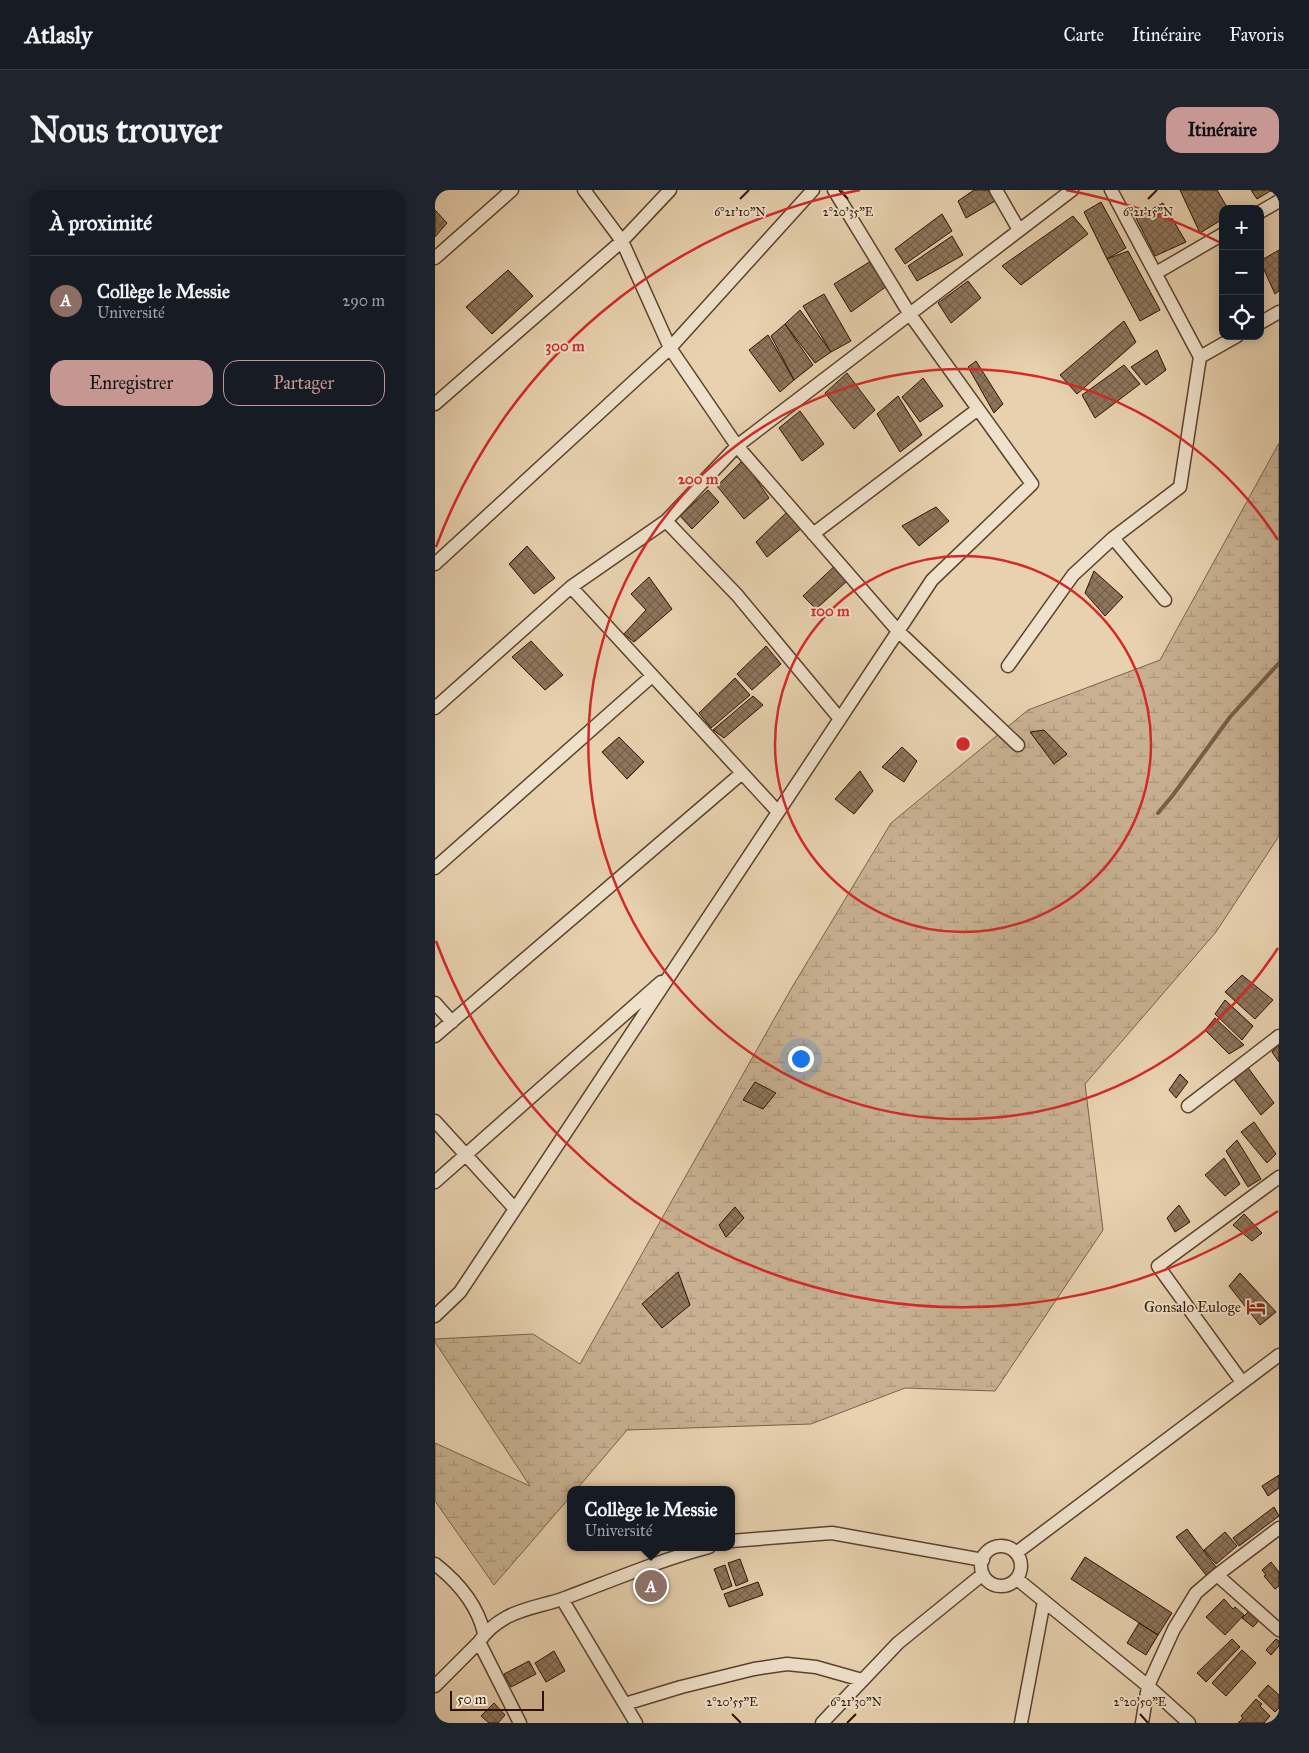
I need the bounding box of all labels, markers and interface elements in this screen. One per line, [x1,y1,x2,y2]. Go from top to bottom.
text: Atlasly [25,20,92,50]
text: Carte [1064,24,1104,46]
text: Itinéraire [1132,24,1201,46]
text: Favoris [1229,24,1284,46]
button: Itinéraire [1166,107,1279,153]
text: Nous trouver [30,109,222,152]
text: 6°21'10"N [714,205,766,219]
text: 2°20'35"E [823,205,874,219]
text: 6°21'15"N [1123,205,1173,219]
map controls [1219,205,1264,340]
button: + [1219,205,1264,250]
text: À proximité [50,210,152,236]
button: − [1219,250,1264,295]
text: Collège le Messie [97,280,230,303]
text: A [61,291,71,310]
text: 290 m [342,291,385,310]
button: locate [1219,295,1264,340]
text: Université [97,303,165,322]
text: 300 m [545,337,585,356]
button: Enregistrer [50,360,213,406]
button: Partager [223,360,385,406]
text: 200 m [678,470,719,488]
text: 100 m [810,602,850,620]
centre of rings [954,735,972,753]
your location [788,1046,814,1072]
hotel icon: Gonsalo Euloge [1245,1296,1267,1318]
place label: Gonsalo Euloge [1144,1298,1241,1316]
popup [567,1486,735,1551]
text: Collège le Messie [585,1498,717,1521]
text: Université [585,1521,652,1540]
pin: A [635,1567,667,1605]
scale bar [450,1688,544,1711]
text: 50 m [457,1691,486,1708]
text: 2°20'55"E [706,1695,758,1709]
text: 6°21'30"N [830,1695,882,1709]
text: 2°20'50"E [1114,1695,1167,1709]

